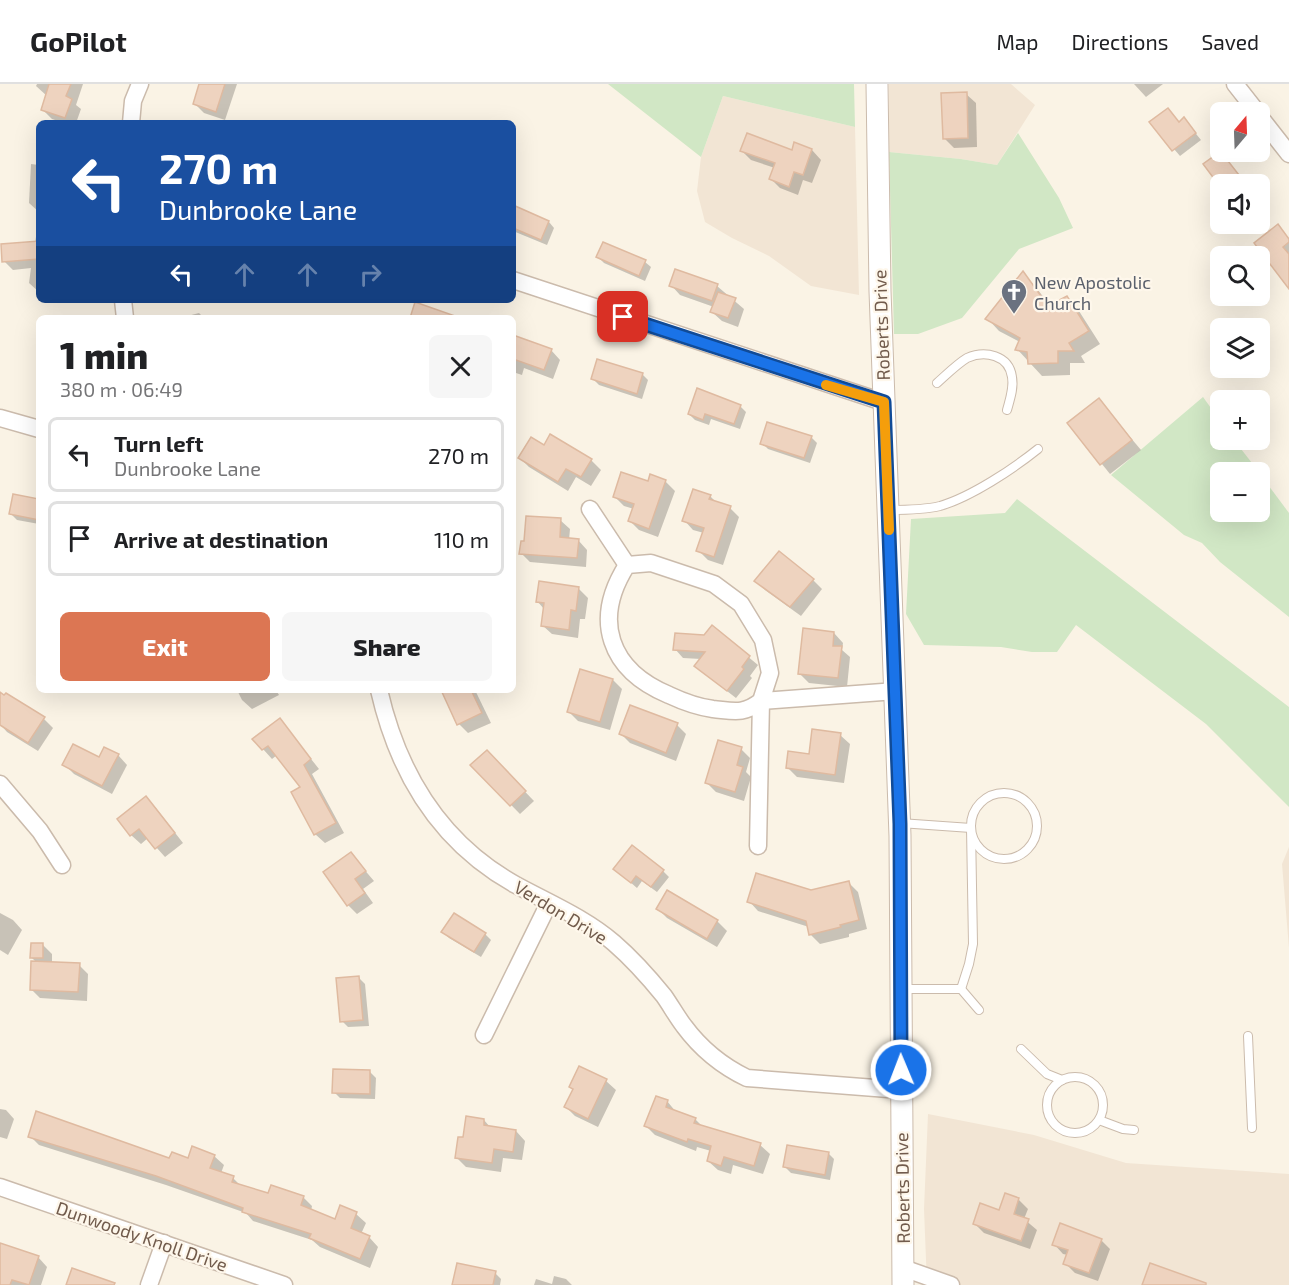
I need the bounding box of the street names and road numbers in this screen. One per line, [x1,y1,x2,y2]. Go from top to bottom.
street label: Roberts Drive [868,269,894,381]
street label: Verdon Drive [510,876,612,948]
street label: Roberts Drive [890,1132,914,1244]
street label: Dunwoody Knoll Drive [53,1196,231,1276]

